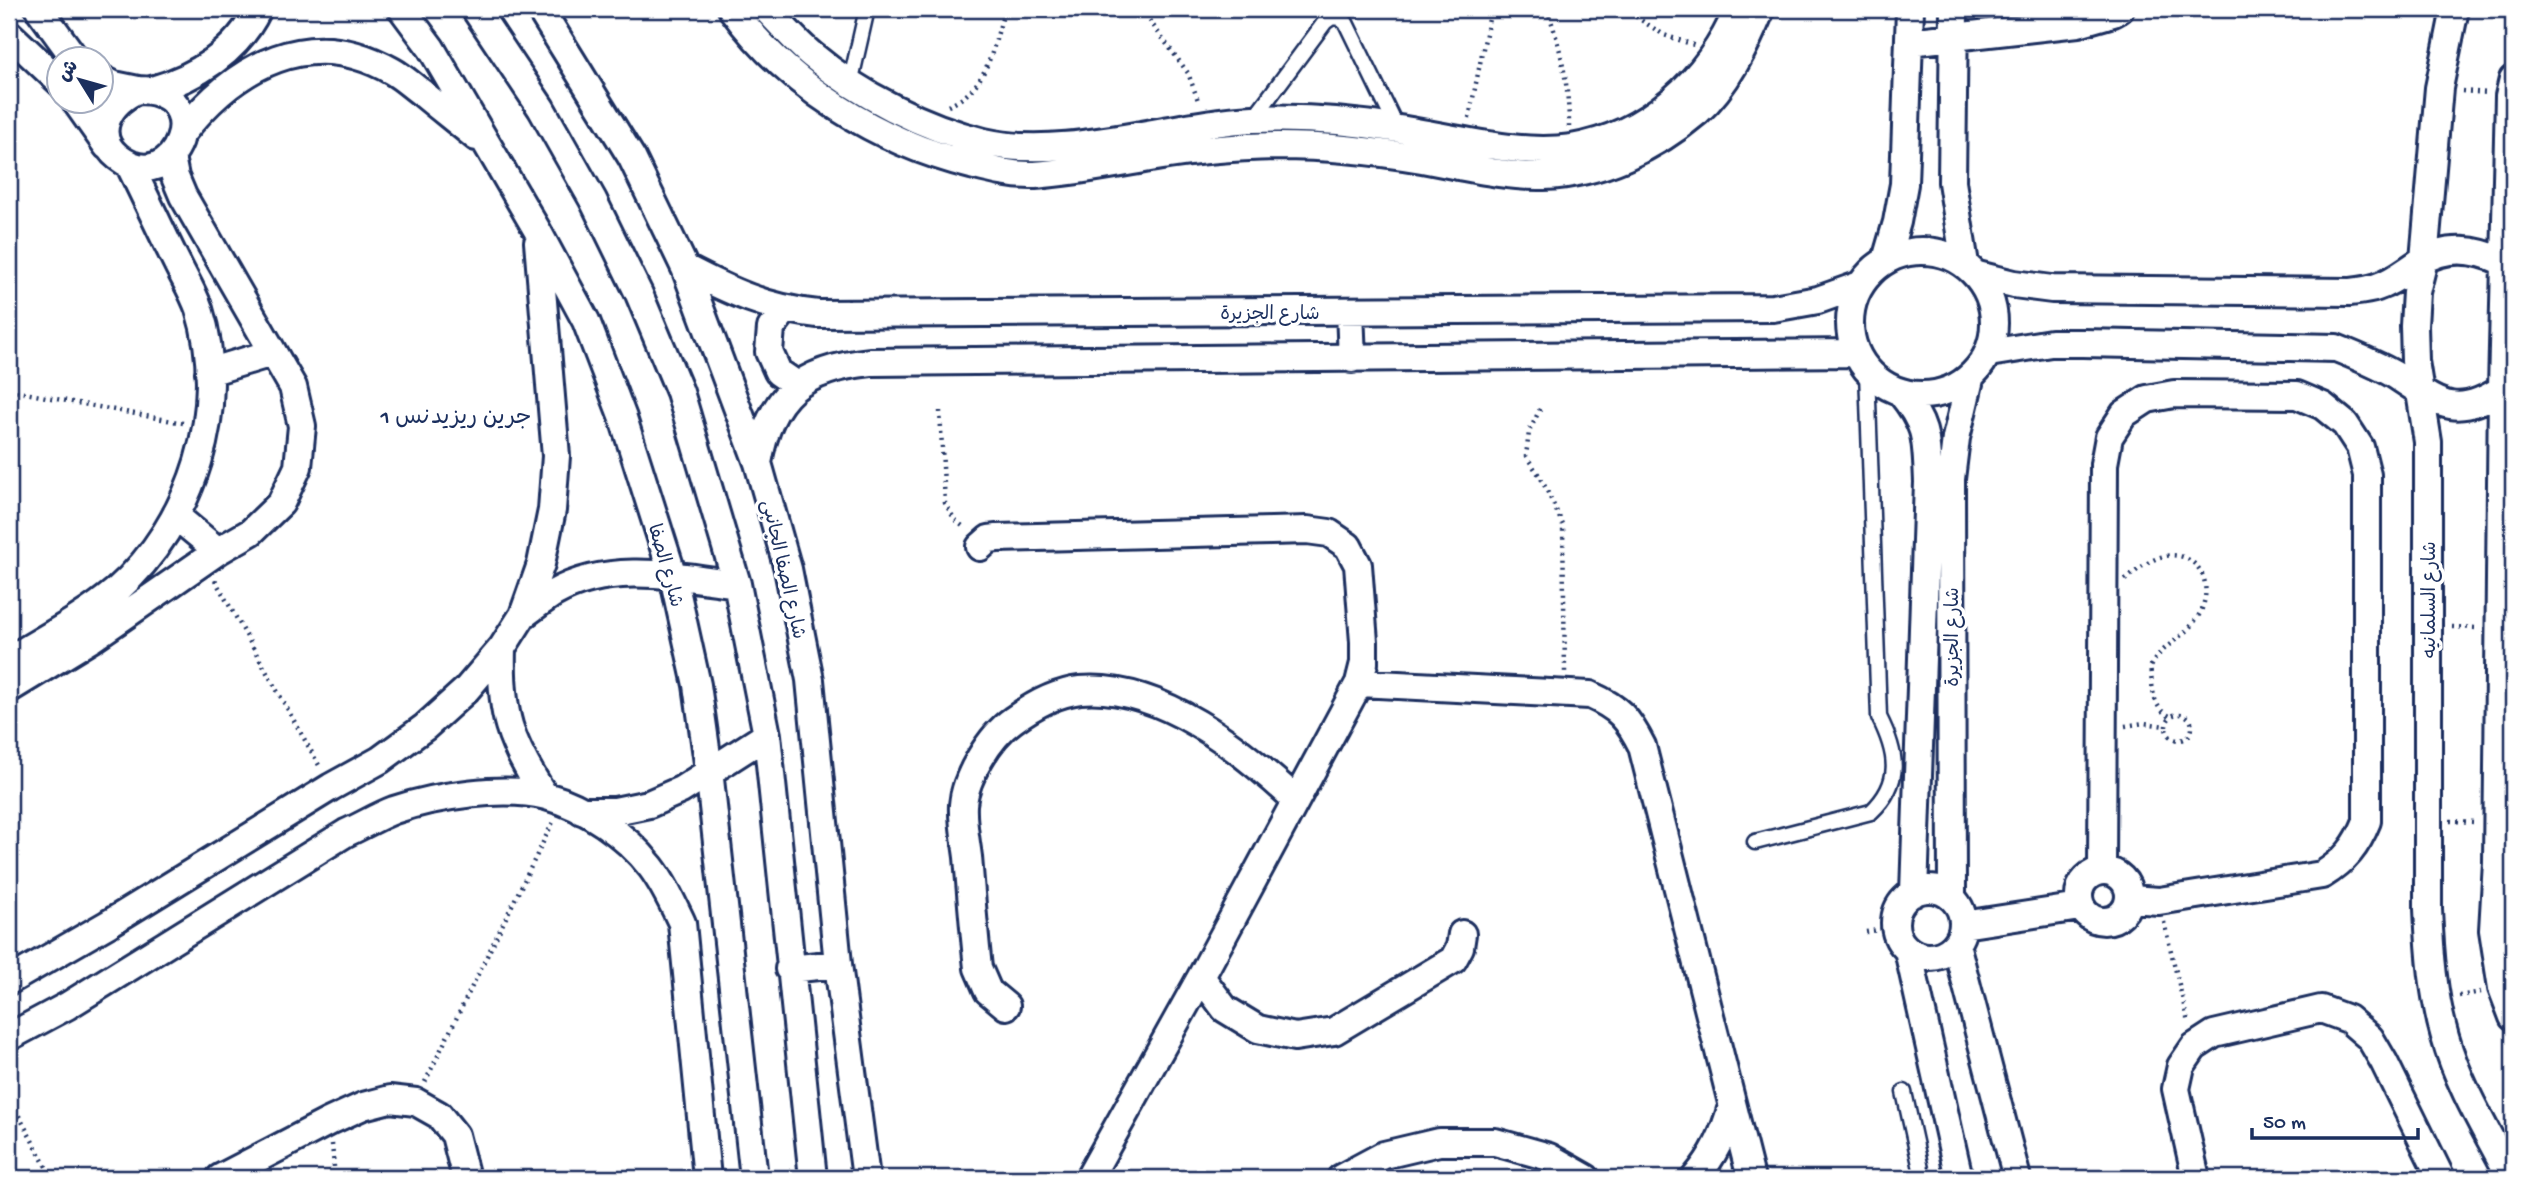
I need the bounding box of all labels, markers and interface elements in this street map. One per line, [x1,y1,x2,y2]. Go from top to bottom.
north arrow [46,46,116,116]
text: ش [54,57,85,87]
street label: شارع الجزيرة [1220,304,1320,327]
district label: جرين ريزيدنس 1 [379,405,532,432]
street label: شارع الصفا الجانبى [754,498,809,642]
street label: شارع الصفا [641,522,687,610]
street label: شارع السلمانيه [2420,541,2443,659]
street label: شارع الجزيرة [1943,587,1966,687]
scale bar [2252,1096,2419,1140]
text: 50 m [2263,1112,2306,1137]

